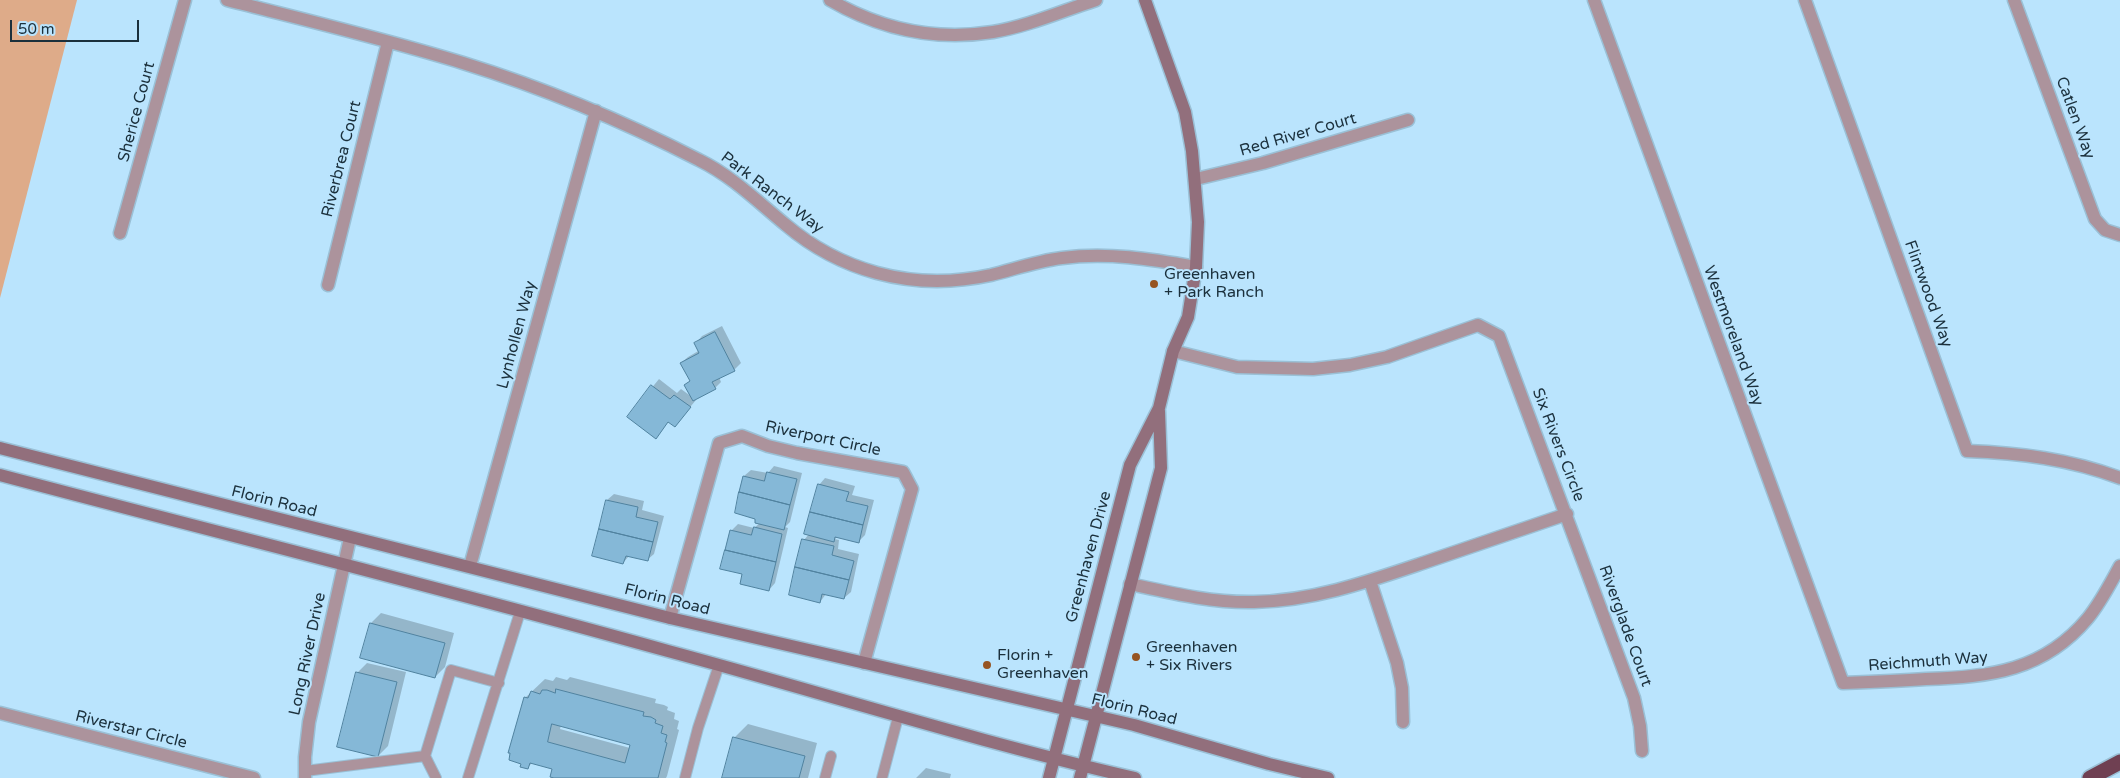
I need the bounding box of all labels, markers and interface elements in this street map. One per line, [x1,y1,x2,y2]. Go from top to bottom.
scale bar [12,10,141,42]
text: 50 m [18,20,55,38]
street label: Sherice Court [114,60,160,164]
street label: Catlen Way [2051,74,2099,162]
street label: Riverbrea Court [318,99,366,219]
street label: Red River Court [1238,109,1358,161]
street label: Park Ranch Way [717,148,827,238]
street label: Flintwood Way [1900,238,1956,350]
street label: Westmoreland Way [1699,263,1767,409]
place label: Greenhaven + Park Ranch [1164,265,1264,303]
marker: Greenhaven + Park Ranch [1148,278,1160,290]
street label: Lynhollen Way [493,279,541,391]
street label: Six Rivers Circle [1528,386,1588,504]
street label: Riverport Circle [763,417,883,461]
street label: Florin Road [229,482,319,522]
street label: Greenhaven Drive [1062,489,1116,625]
street label: Riverglade Court [1594,563,1656,689]
street label: Florin Road [622,580,712,620]
street label: Long River Drive [286,591,330,717]
place label: Greenhaven + Six Rivers [1146,638,1238,676]
place label: Florin + Greenhaven [997,646,1089,684]
street label: Reichmuth Way [1867,648,1989,676]
marker: Greenhaven + Six Rivers [1130,651,1142,663]
marker: Florin + Greenhaven [981,659,993,671]
street label: Florin Road [1089,690,1179,730]
street label: Riverstar Circle [73,707,189,753]

